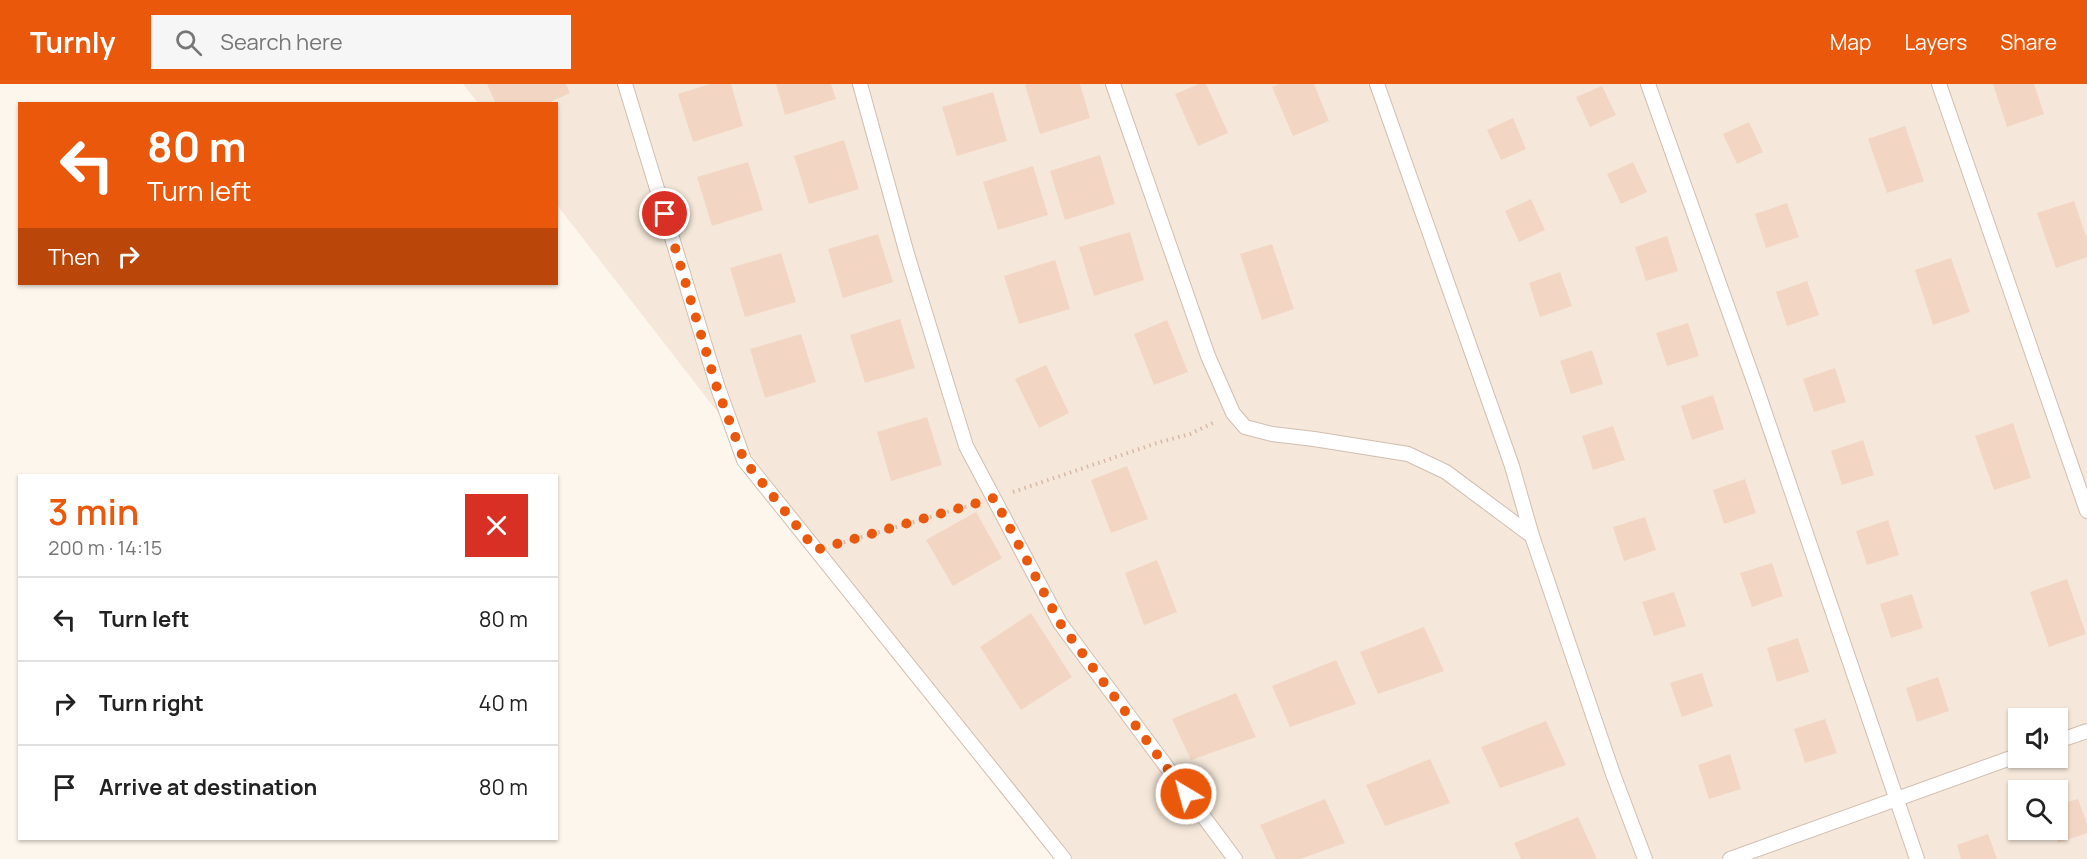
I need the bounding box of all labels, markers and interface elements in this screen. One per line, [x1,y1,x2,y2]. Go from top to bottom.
search box [151,15,571,69]
text: Turnly [30,23,115,61]
icon: search [172,26,205,59]
text: Search here [220,27,343,57]
text: Map [1830,28,1871,56]
text: Layers [1904,28,1967,56]
text: Share [2000,28,2057,56]
text: 80 m [147,117,247,175]
icon: left [48,126,126,204]
text: Turn left [147,172,251,209]
pin [639,188,690,239]
icon: arrive [648,197,681,230]
icon: right [112,240,145,273]
text: Then [48,242,100,272]
text: 3 min [48,487,139,536]
button: close [465,494,528,557]
text: 200 m · 14:15 [48,534,162,561]
icon: left [48,603,81,636]
text: Turn left [99,604,189,634]
text: 80 m [479,604,528,634]
icon: right [48,687,81,720]
text: Turn right [99,688,204,718]
text: 40 m [479,688,528,718]
map controls [2008,708,2068,840]
button: sound [2008,708,2068,768]
position arrow [1154,762,1218,826]
icon: arrive [48,771,81,804]
text: Arrive at destination [99,772,317,802]
text: 80 m [479,772,528,802]
button: search [2008,780,2068,840]

